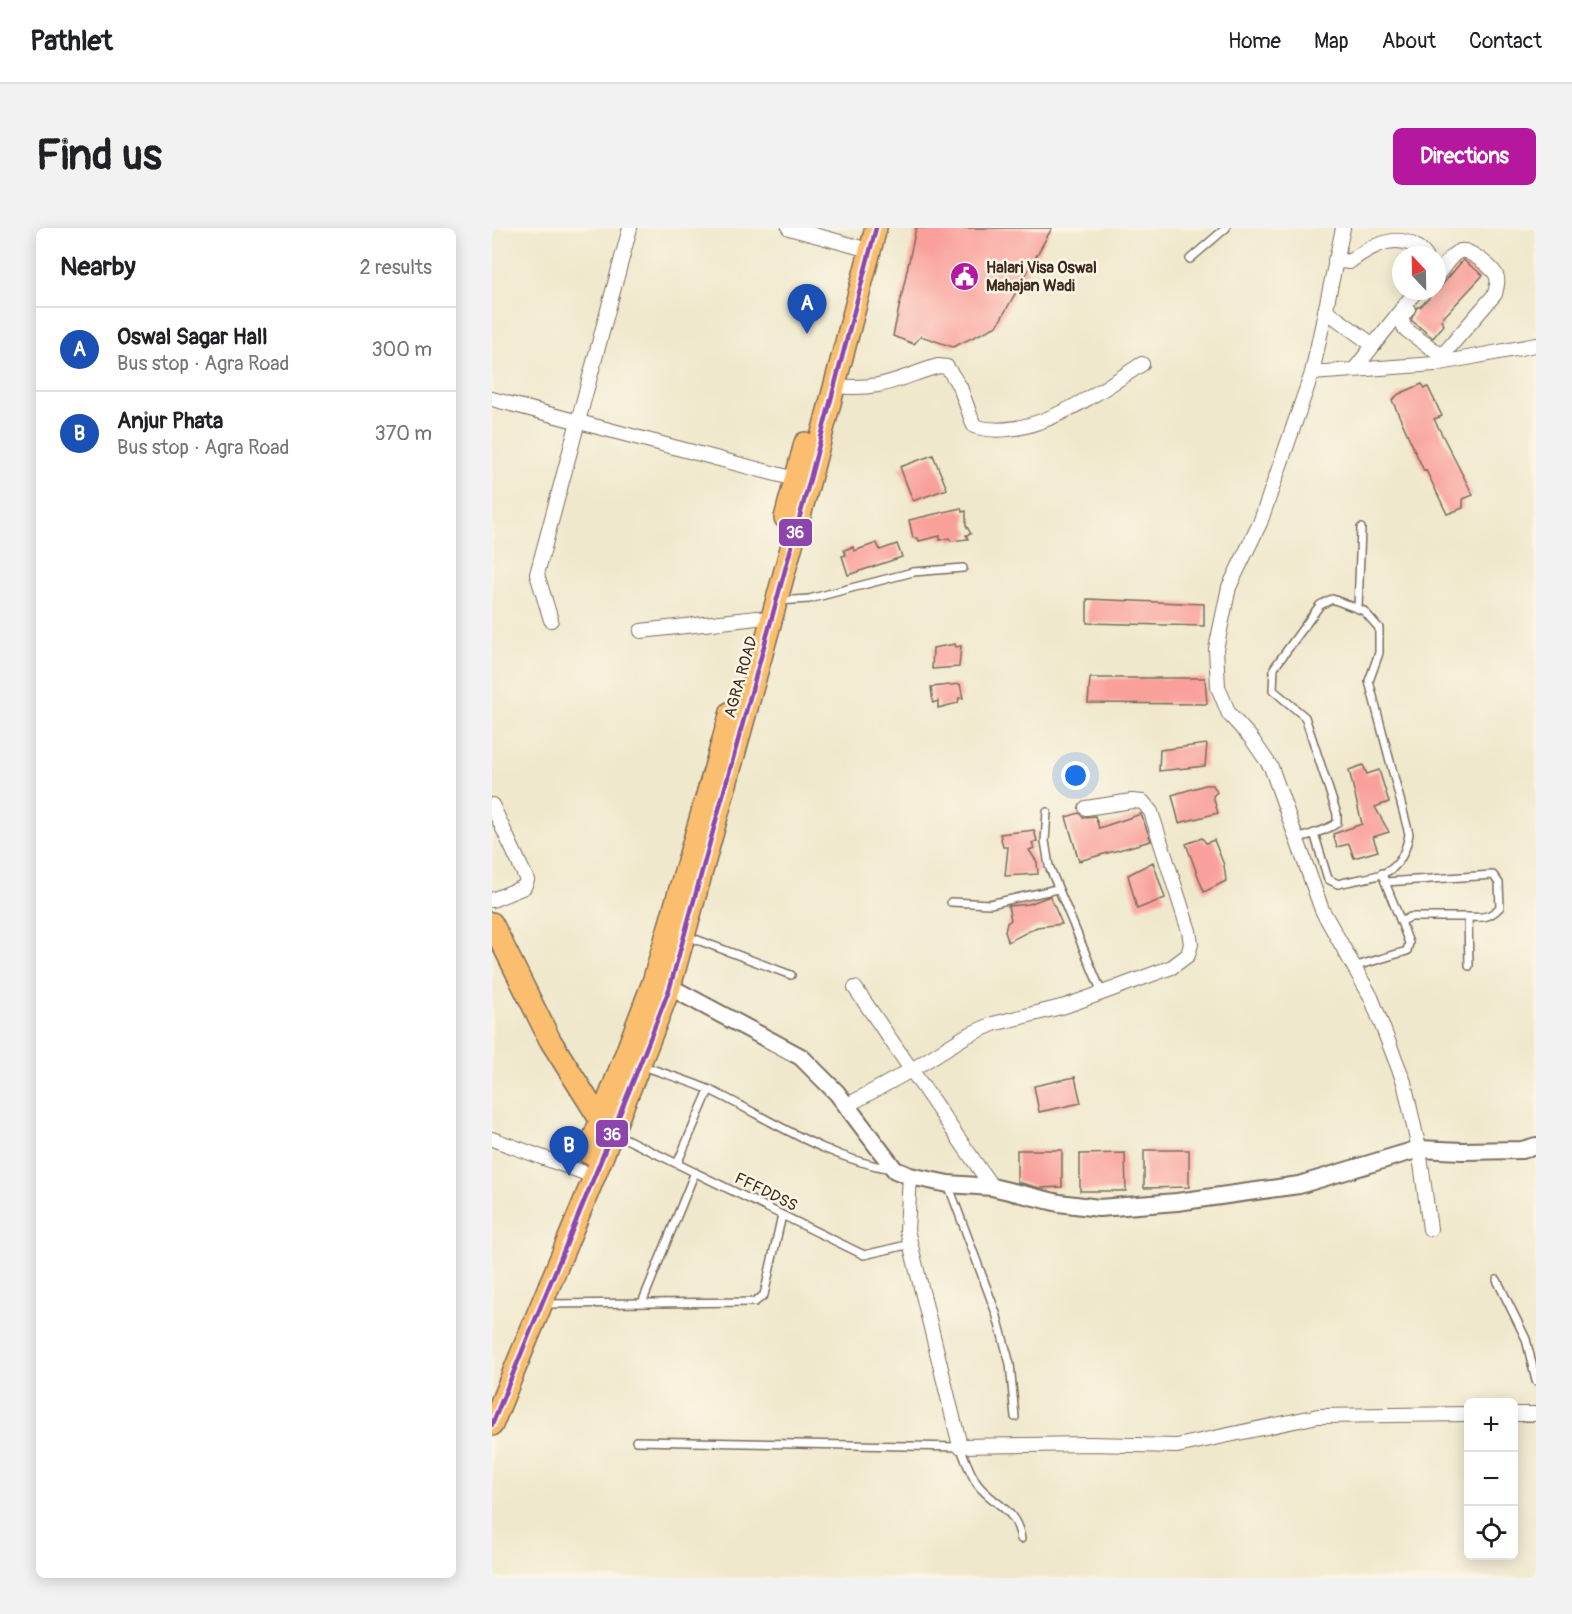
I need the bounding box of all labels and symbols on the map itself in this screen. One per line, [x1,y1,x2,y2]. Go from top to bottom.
north arrow [1392,246,1446,300]
place label: Halari Visa Oswal Mahajan Wadi [986,258,1097,296]
public building icon: Halari Visa Oswal Mahajan Wadi [949,261,981,293]
pin: A [788,285,826,334]
line badge: 36 [778,518,813,547]
text: 36 [786,523,804,543]
street label: AGRA ROAD [720,634,762,720]
your location [1061,761,1090,790]
line badge: 36 [595,1119,629,1148]
text: 36 [603,1125,621,1145]
pin: B [550,1126,589,1176]
street label: FFFDDSS [731,1168,801,1216]

